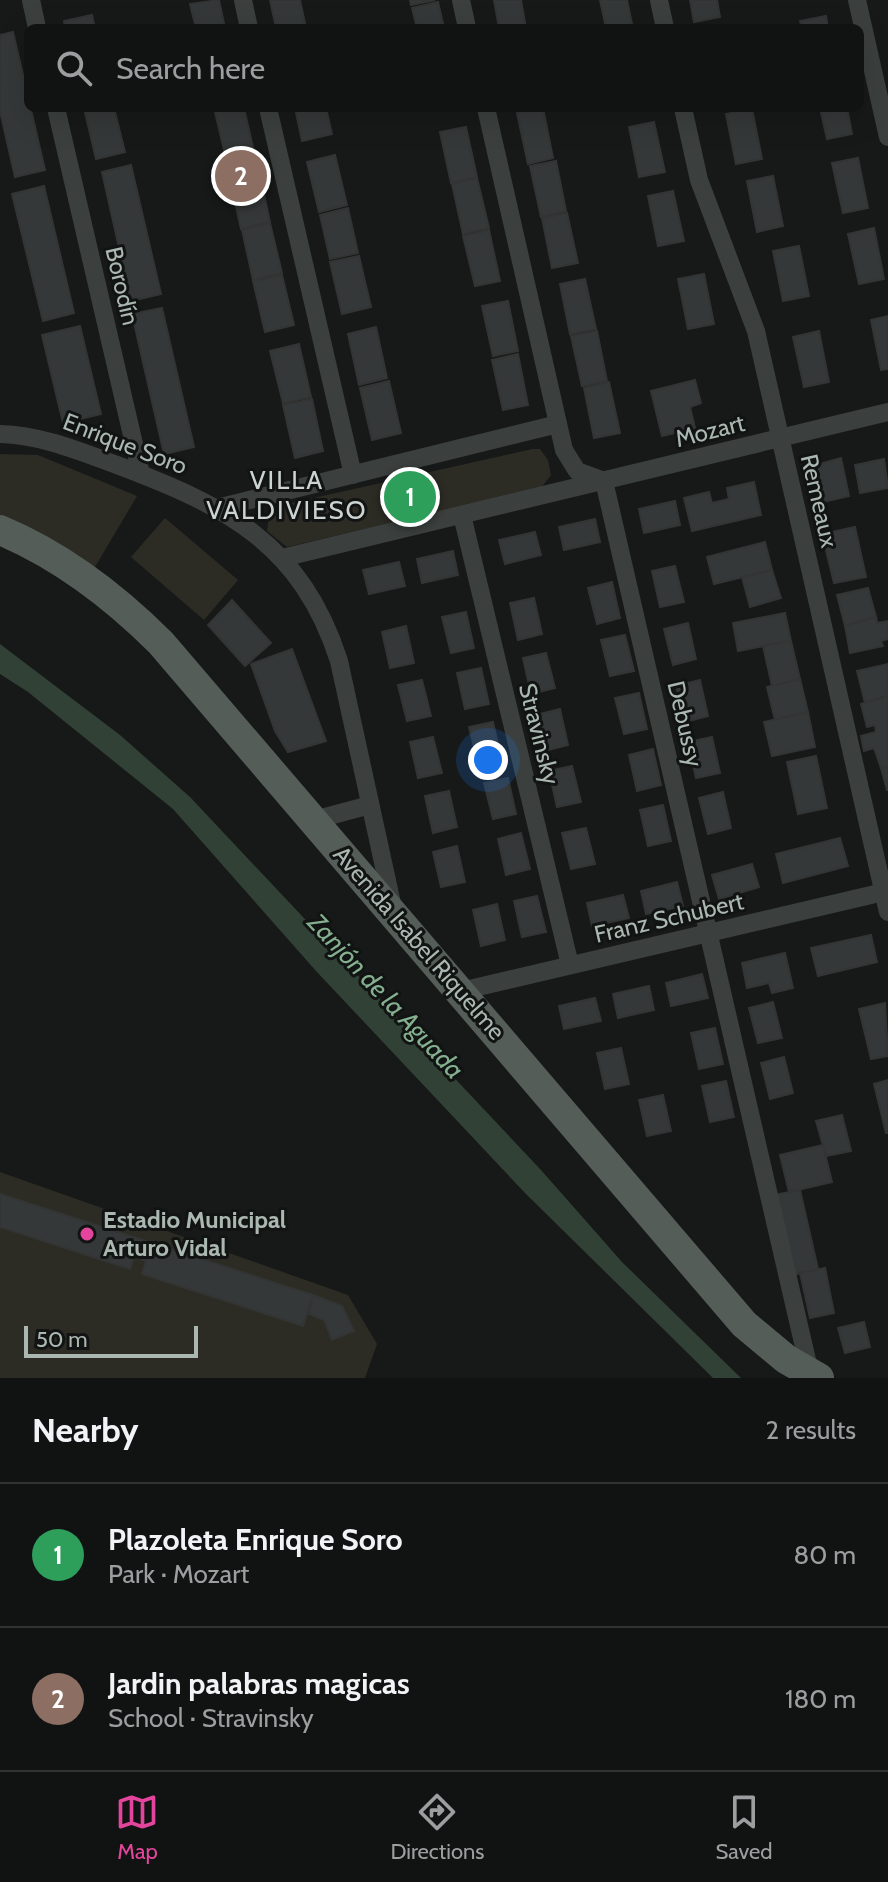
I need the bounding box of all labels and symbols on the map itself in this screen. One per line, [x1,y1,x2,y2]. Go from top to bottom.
pin: 2 [215,146,267,206]
street label: Borodín [99,244,146,328]
street label: Enrique Soro [59,407,191,480]
street label: Mozart [672,408,748,453]
street label: Remeaux [795,451,844,551]
district label: VILLA VALDIVIESO [206,464,368,526]
pin: 1 [384,467,436,527]
street label: Debussy [662,678,709,770]
street label: Stravinsky [513,680,566,788]
your location [468,740,508,780]
street label: Avenida Isabel Riquelme [327,840,511,1045]
street label: Franz Schubert [591,886,746,949]
water label: Zanjón de la Aguada [300,905,471,1085]
place label: Estadio Municipal Arturo Vidal [103,1205,286,1262]
marker: Estadio Municipal Arturo Vidal [78,1225,96,1243]
scale bar [24,1322,198,1358]

